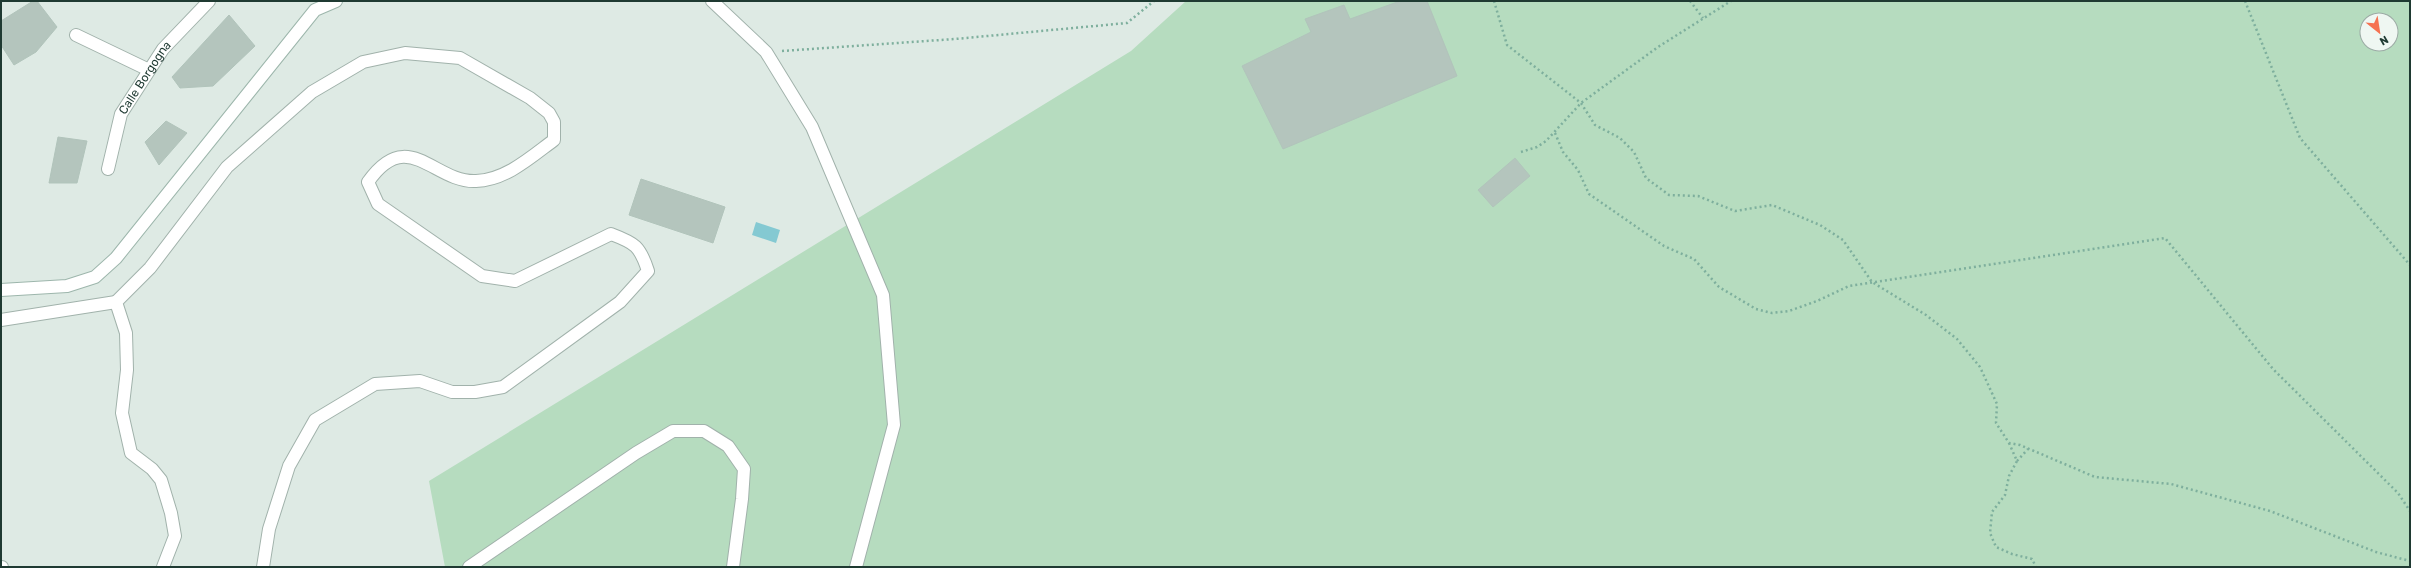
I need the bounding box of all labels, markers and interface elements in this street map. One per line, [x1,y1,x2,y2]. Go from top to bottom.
north arrow [2359,12,2399,52]
text: N [2377,33,2390,48]
street label: Calle Borgogna [116,38,174,117]

